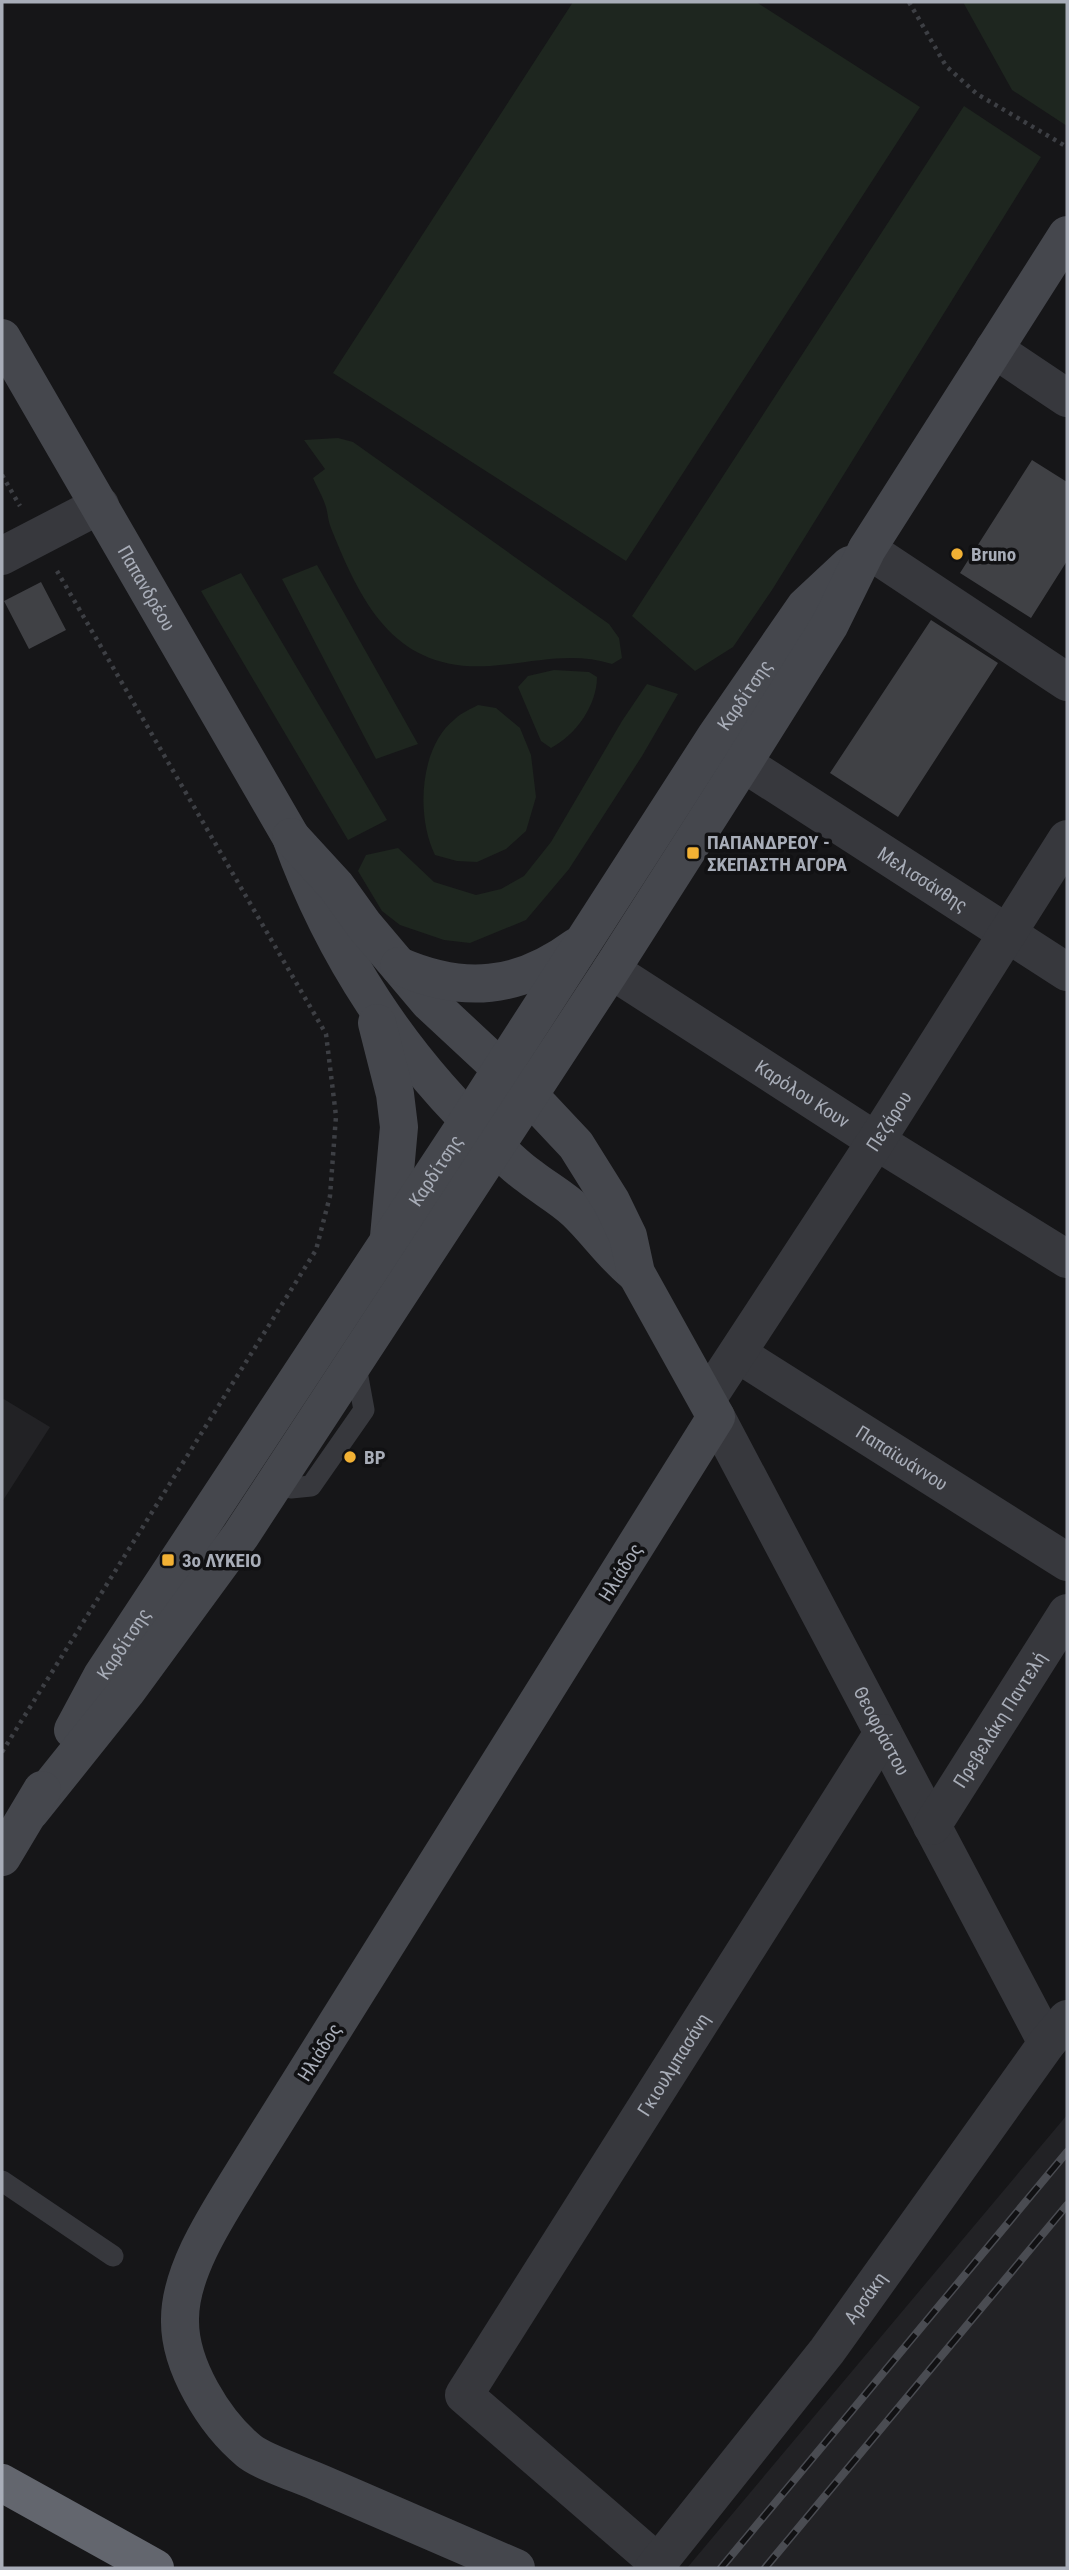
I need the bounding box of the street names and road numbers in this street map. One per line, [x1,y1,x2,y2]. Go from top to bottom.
street label: Παπανδρέου [113,541,180,635]
street label: Καρδίτσης [712,655,777,735]
street label: Μελισσάνθης [873,842,972,917]
street label: Καρόλου Κουν [751,1055,854,1133]
street label: Πεζάρου [861,1087,917,1156]
street label: Καρδίτσης [404,1131,468,1211]
street label: Παπαϊωάννου [852,1421,952,1496]
street label: Ηλιάδος [594,1539,647,1605]
street label: Καρδίτσης [92,1604,156,1684]
street label: Πρεβελάκη Παντελή [948,1647,1052,1792]
street label: Θεοφράστου [849,1683,914,1779]
street label: Γκιουλμπασάνη [633,2009,715,2120]
street label: Ηλιάδος [293,2019,346,2085]
street label: Αρσάκη [839,2268,892,2328]

